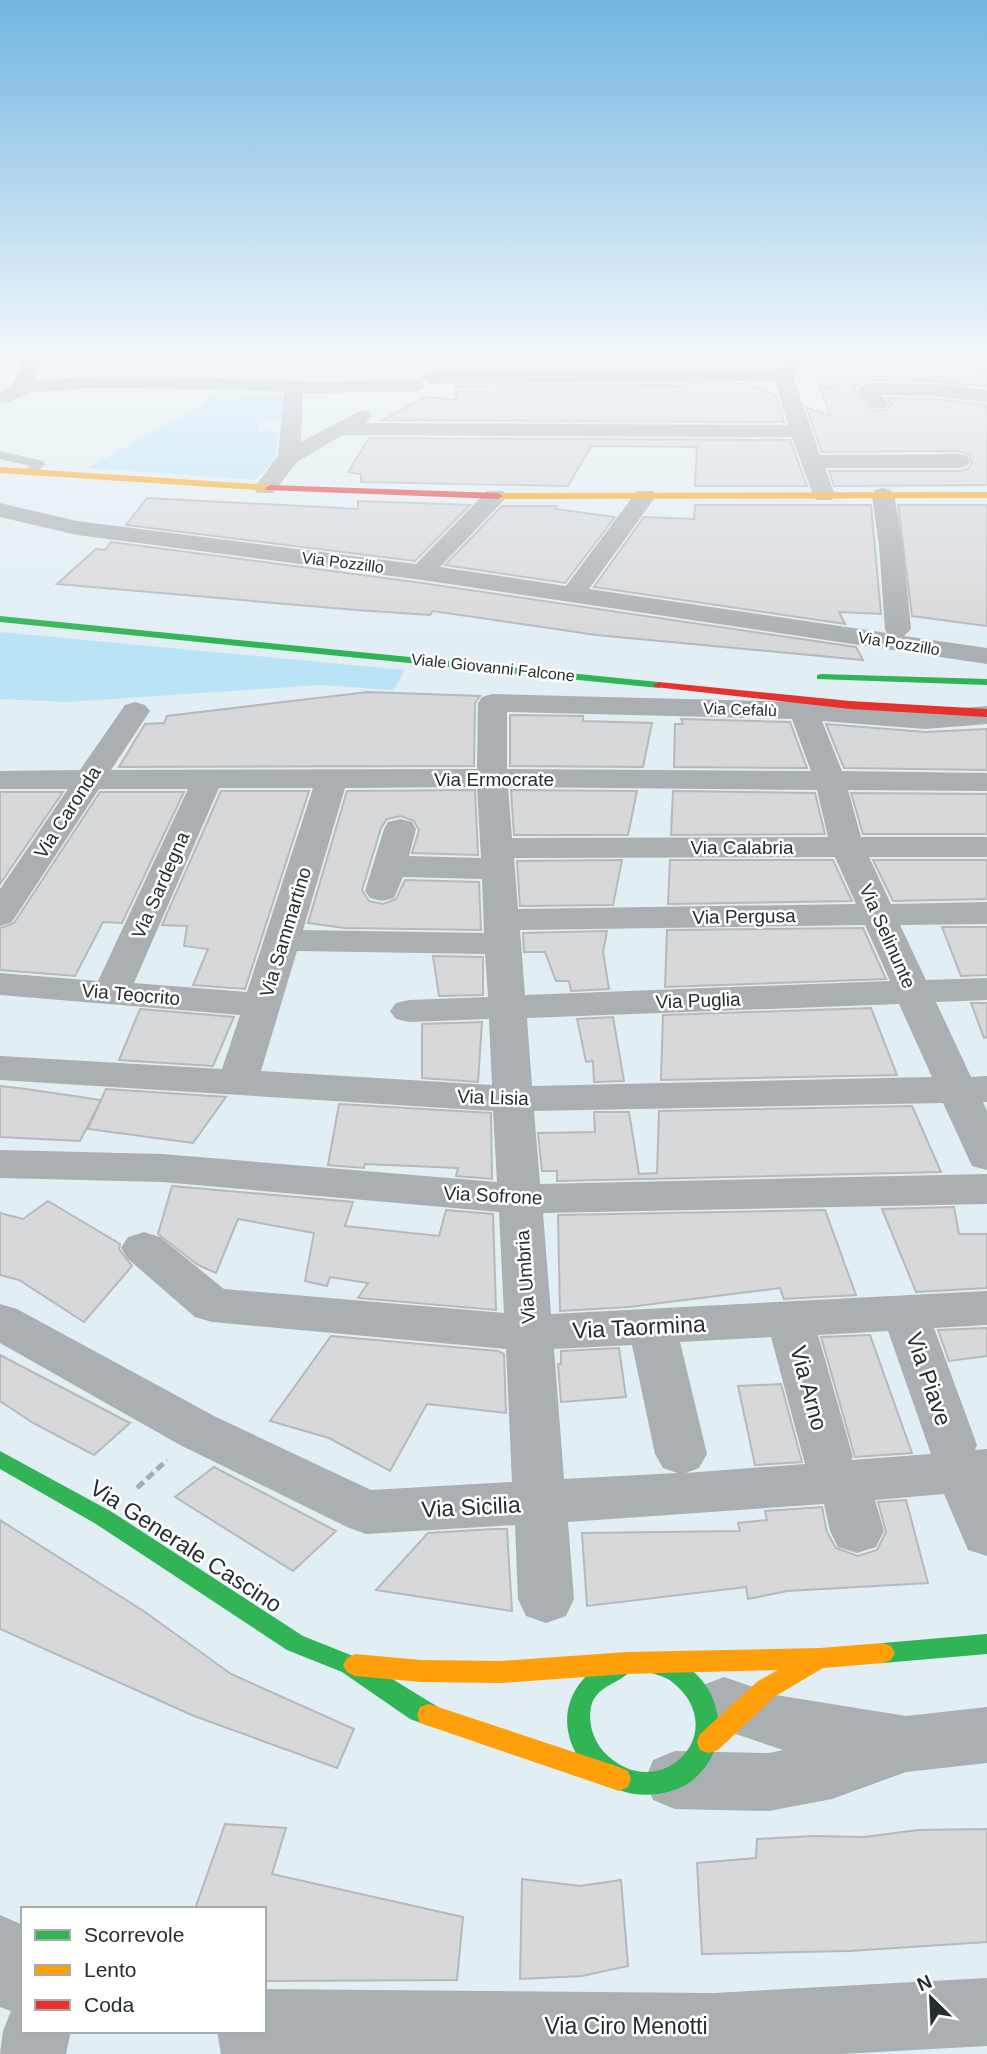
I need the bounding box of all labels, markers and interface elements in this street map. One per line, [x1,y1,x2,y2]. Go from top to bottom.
street label: Via Pozzillo [301,549,385,576]
street label: Via Pozzillo [857,629,941,658]
street label: Viale Giovanni Falcone [410,650,576,685]
street label: Via Cefalù [703,700,777,719]
street label: Via Caronda [30,762,105,862]
street label: Via Ermocrate [434,769,554,790]
street label: Via Sardegna [128,828,194,942]
street label: Via Calabria [690,837,794,858]
street label: Via Sammartino [256,865,315,1000]
street label: Via Selinunte [855,881,920,991]
street label: Via Pergusa [692,905,796,928]
street label: Via Teocrito [81,980,181,1009]
street label: Via Puglia [655,989,741,1012]
street label: Via Lisia [457,1086,529,1109]
street label: Via Sofrone [443,1182,543,1209]
street label: Via Umbria [512,1229,539,1324]
street label: Via Taormina [572,1311,706,1343]
street label: Via Piave [901,1329,957,1429]
street label: Via Arno [785,1343,833,1433]
street label: Via Generale Cascino [85,1474,287,1618]
street label: Via Sicilia [421,1491,521,1523]
legend [21,1907,266,2033]
text: Scorrevole [84,1923,184,1946]
text: Lento [84,1958,137,1981]
north arrow [896,1963,966,2033]
text: N [914,1971,935,1995]
text: Coda [84,1993,135,2016]
street label: Via Ciro Menotti [544,2013,708,2039]

